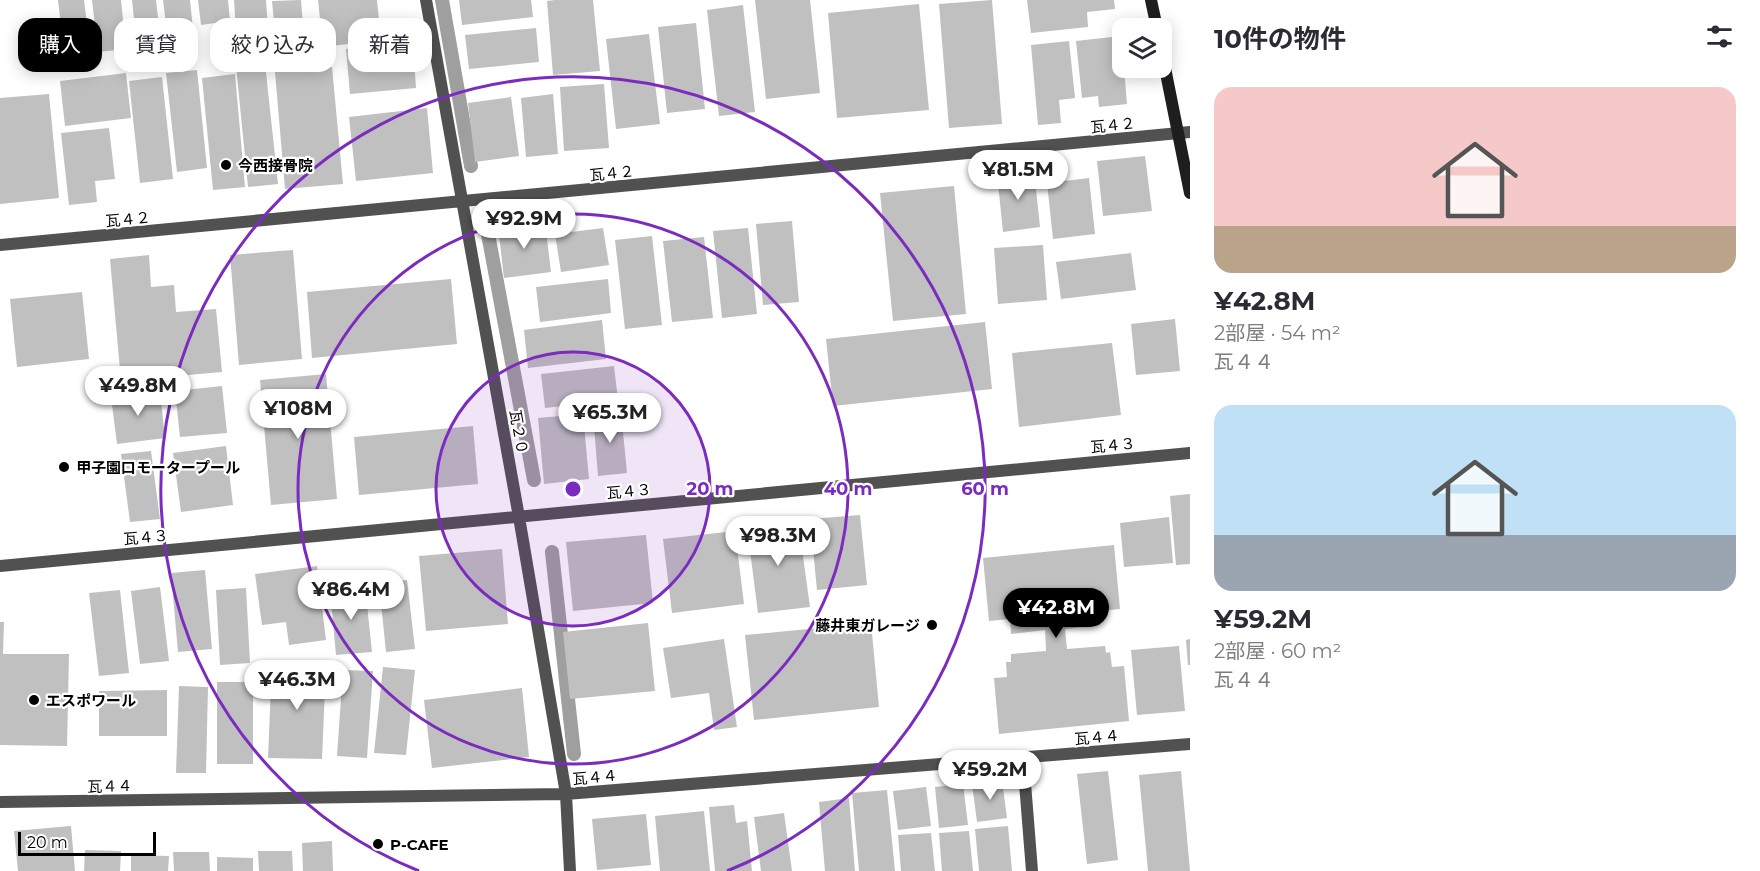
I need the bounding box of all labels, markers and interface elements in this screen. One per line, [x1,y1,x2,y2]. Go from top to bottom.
chip: 購入 [18,18,102,72]
chip: 賃貸 [114,18,198,72]
chip: 絞り込み [210,18,336,72]
chip: 新着 [348,18,432,72]
map controls [1112,18,1172,78]
button: layers [1112,18,1172,78]
icon: filters [1703,20,1736,53]
text: 10件の物件 [1214,23,1346,55]
street label: 瓦４２ [1090,113,1136,137]
icon: home [1421,126,1529,234]
pin: ¥81.5M [969,150,1067,201]
place label: 今西接骨院 [238,156,313,175]
text: ¥81.5M [982,157,1054,181]
marker: 今西接骨院 [219,158,233,172]
street label: 瓦４２ [589,161,635,185]
pin: ¥92.9M [475,199,573,250]
text: ¥92.9M [486,206,562,230]
street label: 瓦４２ [105,208,151,230]
text: ¥42.8M [1214,285,1315,317]
text: 2部屋 · 54 m² [1214,321,1340,345]
text: 瓦４４ [1214,350,1274,374]
pin: ¥49.8M [89,366,187,417]
text: ¥49.8M [99,373,177,397]
pin: ¥108M [256,389,340,440]
pin: ¥65.3M [561,393,659,444]
text: ¥108M [263,396,333,420]
text: ¥65.3M [572,400,648,424]
street label: 瓦２０ [506,408,532,456]
street label: 瓦４３ [1090,434,1136,456]
icon: home [1421,444,1529,552]
place label: 甲子園口モータープール [76,458,240,477]
marker: 甲子園口モータープール [57,460,71,474]
text: 20 m [687,478,733,500]
text: 40 m [824,478,872,500]
text: 60 m [961,478,1009,500]
centre of rings [563,479,583,499]
street label: 瓦４３ [606,480,652,502]
pin: ¥98.3M [729,516,827,567]
text: ¥98.3M [739,523,817,547]
street label: 瓦４３ [123,526,169,548]
pin: ¥86.4M [302,570,400,621]
text: ¥86.4M [312,577,390,601]
pin: ¥42.8M [1007,588,1105,639]
text: ¥42.8M [1017,595,1095,619]
text: ¥59.2M [1214,603,1312,635]
place label: 藤井東ガレージ [815,616,920,635]
marker: 藤井東ガレージ [925,618,939,632]
text: 2部屋 · 60 m² [1214,639,1341,663]
pin: ¥46.3M [248,660,346,711]
text: ¥46.3M [258,667,336,691]
text: 瓦４４ [1214,668,1274,692]
place label: エスポワール [46,691,136,710]
marker: エスポワール [27,693,41,707]
street label: 瓦４４ [1074,726,1120,748]
pin: ¥59.2M [941,750,1039,801]
text: ¥59.2M [952,757,1028,781]
street label: 瓦４４ [572,766,618,788]
street label: 瓦４４ [87,776,133,796]
scale bar [18,829,156,856]
text: 20 m [27,833,68,852]
place label: P-CAFE [390,835,449,854]
marker: P-CAFE [371,837,385,851]

